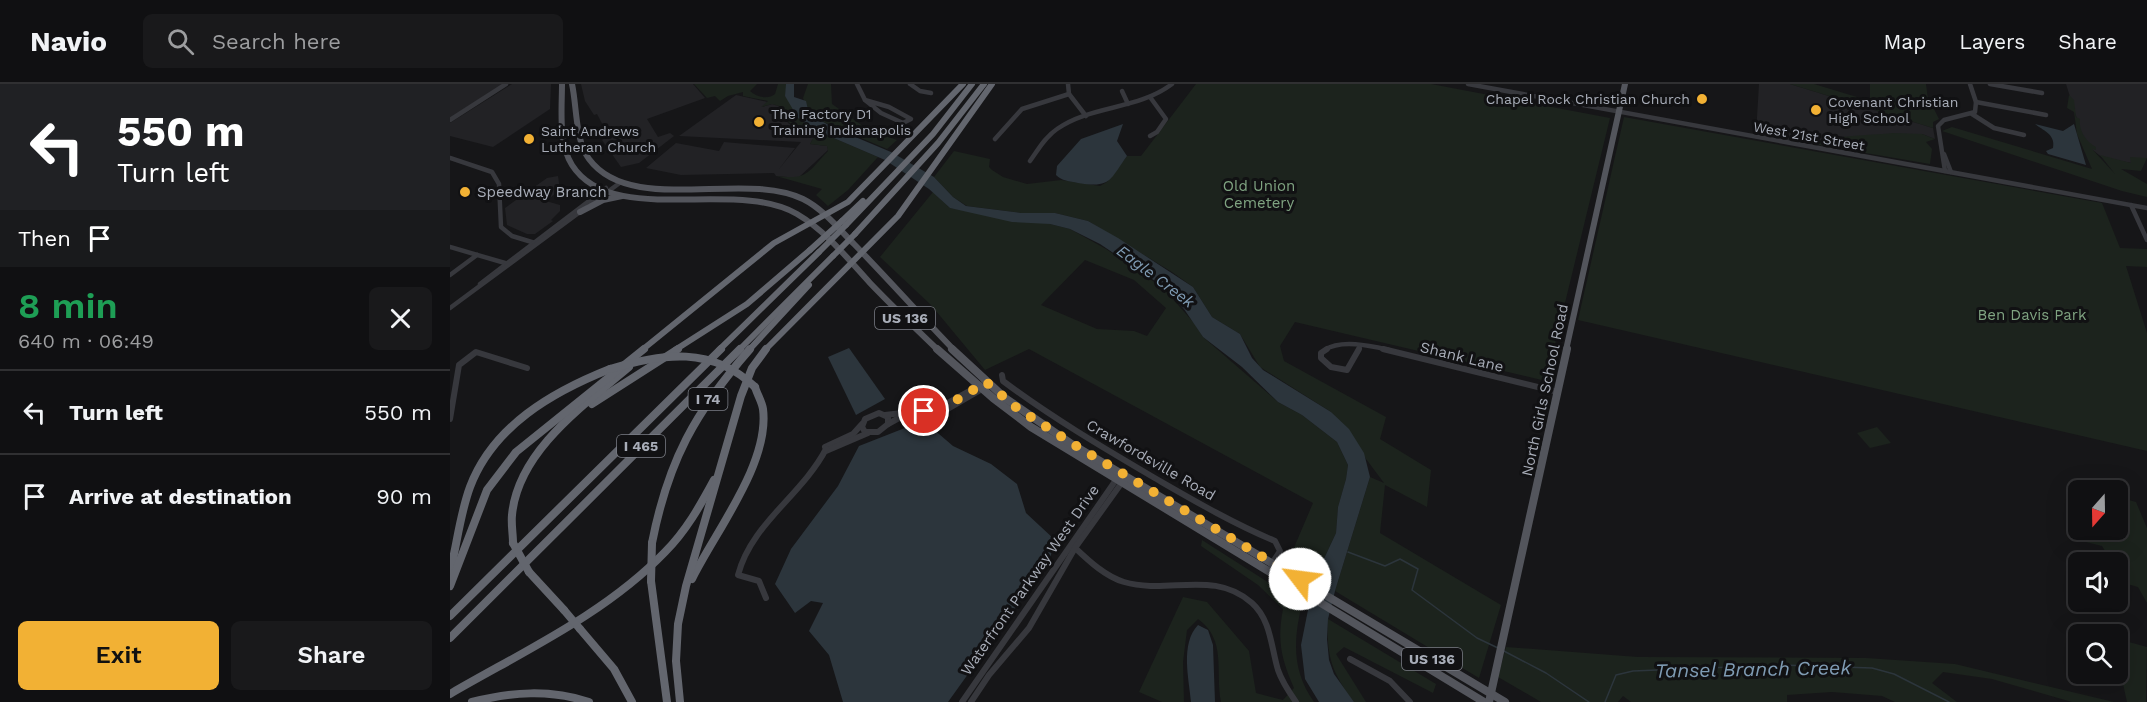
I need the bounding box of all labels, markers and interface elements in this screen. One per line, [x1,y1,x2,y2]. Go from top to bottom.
search box [143,14,563,68]
text: Navio [30,25,107,58]
icon: search [164,25,197,58]
text: Search here [212,29,341,54]
text: Map [1883,29,1926,54]
text: Layers [1959,29,2025,54]
text: Share [2058,29,2117,54]
place label: Chapel Rock Christian Church [1486,91,1690,107]
marker: Chapel Rock Christian Church [1695,92,1709,106]
place label: Covenant Christian High School [1828,94,1958,126]
marker: Covenant Christian High School [1809,103,1823,117]
place label: The Factory D1 Training Indianapolis [771,106,911,138]
text: 550 m [117,107,245,156]
icon: left [18,108,96,186]
marker: The Factory D1 Training Indianapolis [752,115,766,129]
street label: West 21st Street [1752,118,1866,154]
place label: Saint Andrews Lutheran Church [541,123,656,155]
marker: Saint Andrews Lutheran Church [522,132,536,146]
text: Turn left [117,157,229,189]
park label: Old Union Cemetery [1223,177,1295,212]
place label: Speedway Branch [477,183,607,201]
marker: Speedway Branch [458,185,472,199]
icon: arrive [83,222,116,255]
text: Then [18,226,71,251]
water label: Eagle Creek [1113,241,1199,313]
text: 8 min [18,285,118,327]
button: close [369,287,432,350]
street label: North Girls School Road [1518,302,1572,478]
park label: Ben Davis Park [1978,306,2087,324]
road number: US 136 [875,307,935,329]
text: 640 m · 06:49 [18,329,154,353]
street label: Shank Lane [1418,338,1506,376]
pin [898,385,949,436]
road number: I 74 [688,388,728,410]
icon: arrive [907,394,940,427]
icon: left [18,396,51,429]
text: Turn left [69,400,163,425]
text: 550 m [364,400,432,425]
street label: Crawfordsville Road [1083,416,1219,504]
road number: I 465 [617,435,665,457]
icon: arrive [18,480,51,513]
north arrow [2068,480,2128,540]
map controls [2068,480,2128,684]
street label: Waterfront Parkway West Drive [957,481,1103,679]
text: Arrive at destination [69,484,292,509]
text: 90 m [376,484,432,509]
position arrow [1268,547,1332,611]
button: sound [2068,552,2128,612]
button: Exit [18,621,219,690]
button: Share [231,621,432,690]
button: search [2068,624,2128,684]
road number: US 136 [1402,648,1462,670]
water label: Tansel Branch Creek [1655,655,1853,683]

